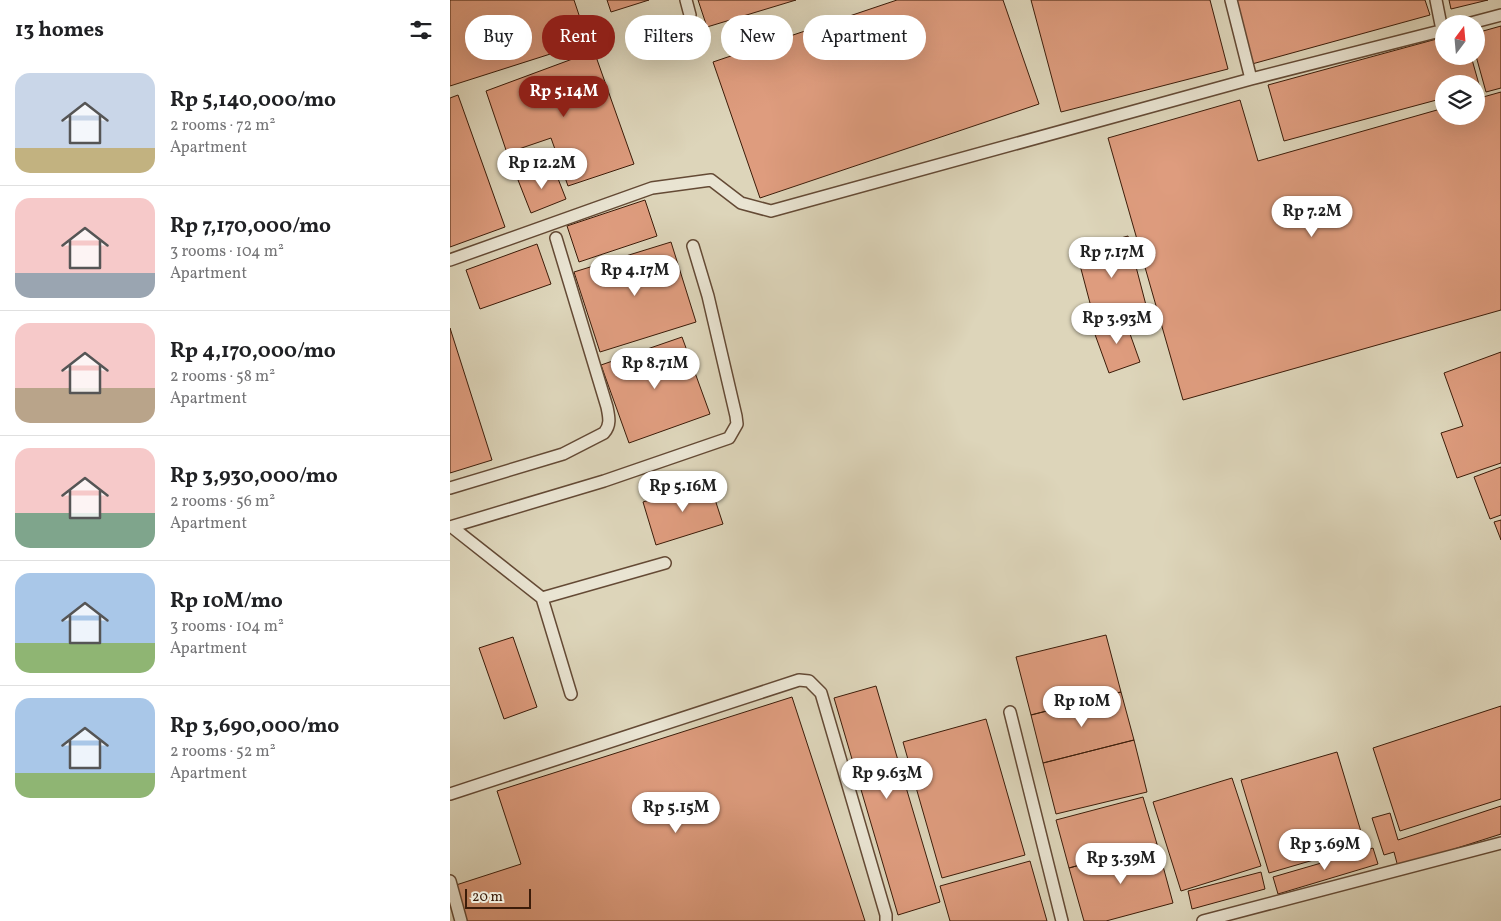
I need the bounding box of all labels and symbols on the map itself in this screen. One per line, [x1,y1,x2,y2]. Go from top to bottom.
north arrow [1435,15,1485,65]
pin: Rp 5.14M [512,76,616,118]
pin: Rp 12.2M [490,148,594,190]
pin: Rp 7.2M [1266,196,1358,238]
pin: Rp 7.17M [1060,236,1164,279]
pin: Rp 4.17M [583,254,687,297]
pin: Rp 3.93M [1065,302,1169,345]
pin: Rp 8.71M [603,348,707,390]
pin: Rp 5.16M [631,470,735,513]
pin: Rp 10M [1041,686,1123,728]
pin: Rp 9.63M [835,758,939,800]
pin: Rp 5.15M [624,792,728,834]
pin: Rp 3.69M [1273,828,1377,871]
pin: Rp 3.39M [1069,842,1173,885]
scale bar [465,886,531,909]

